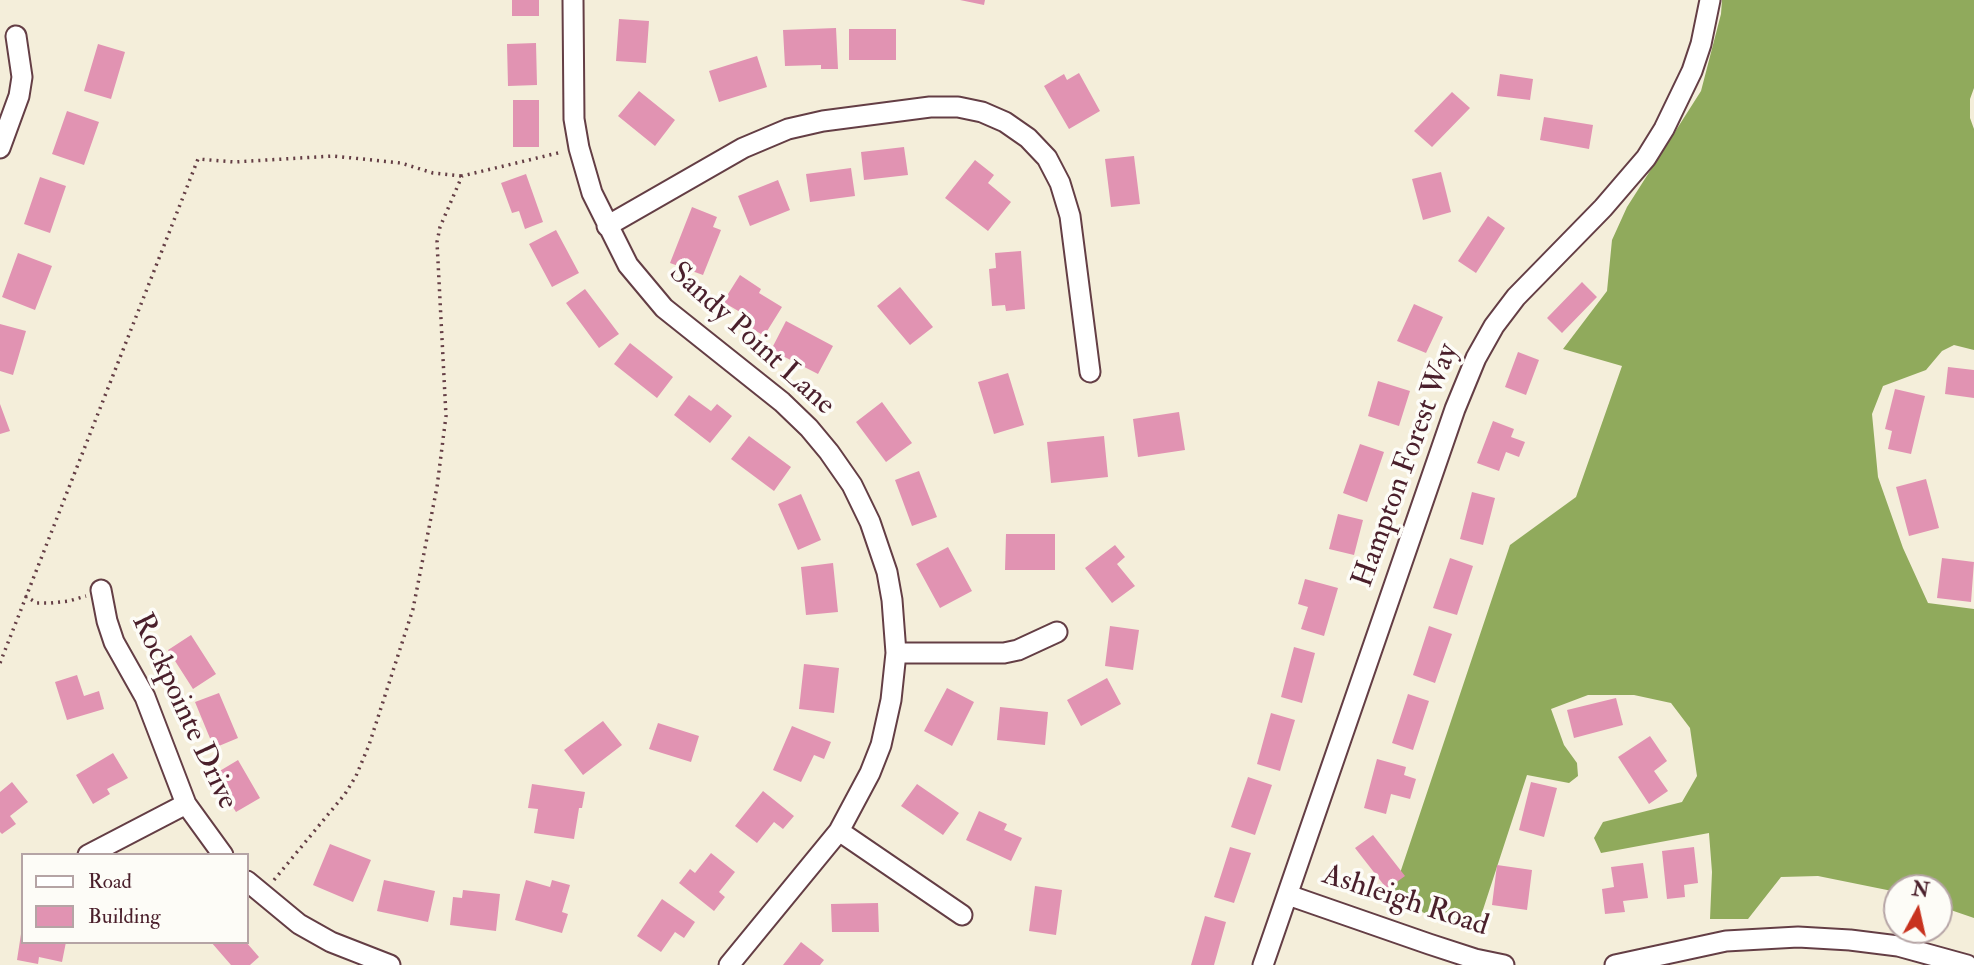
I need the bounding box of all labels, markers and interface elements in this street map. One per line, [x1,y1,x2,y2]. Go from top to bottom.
street label: Sandy Point Lane [661,256,841,424]
street label: Hampton Forest Way [1346,339,1468,593]
street label: Rockpointe Drive [122,608,244,816]
legend [21,853,248,944]
street label: Ashleigh Road [1317,858,1493,946]
text: Road [88,868,132,895]
north arrow [1883,874,1953,944]
text: N [1911,877,1931,903]
text: Building [88,903,161,930]

